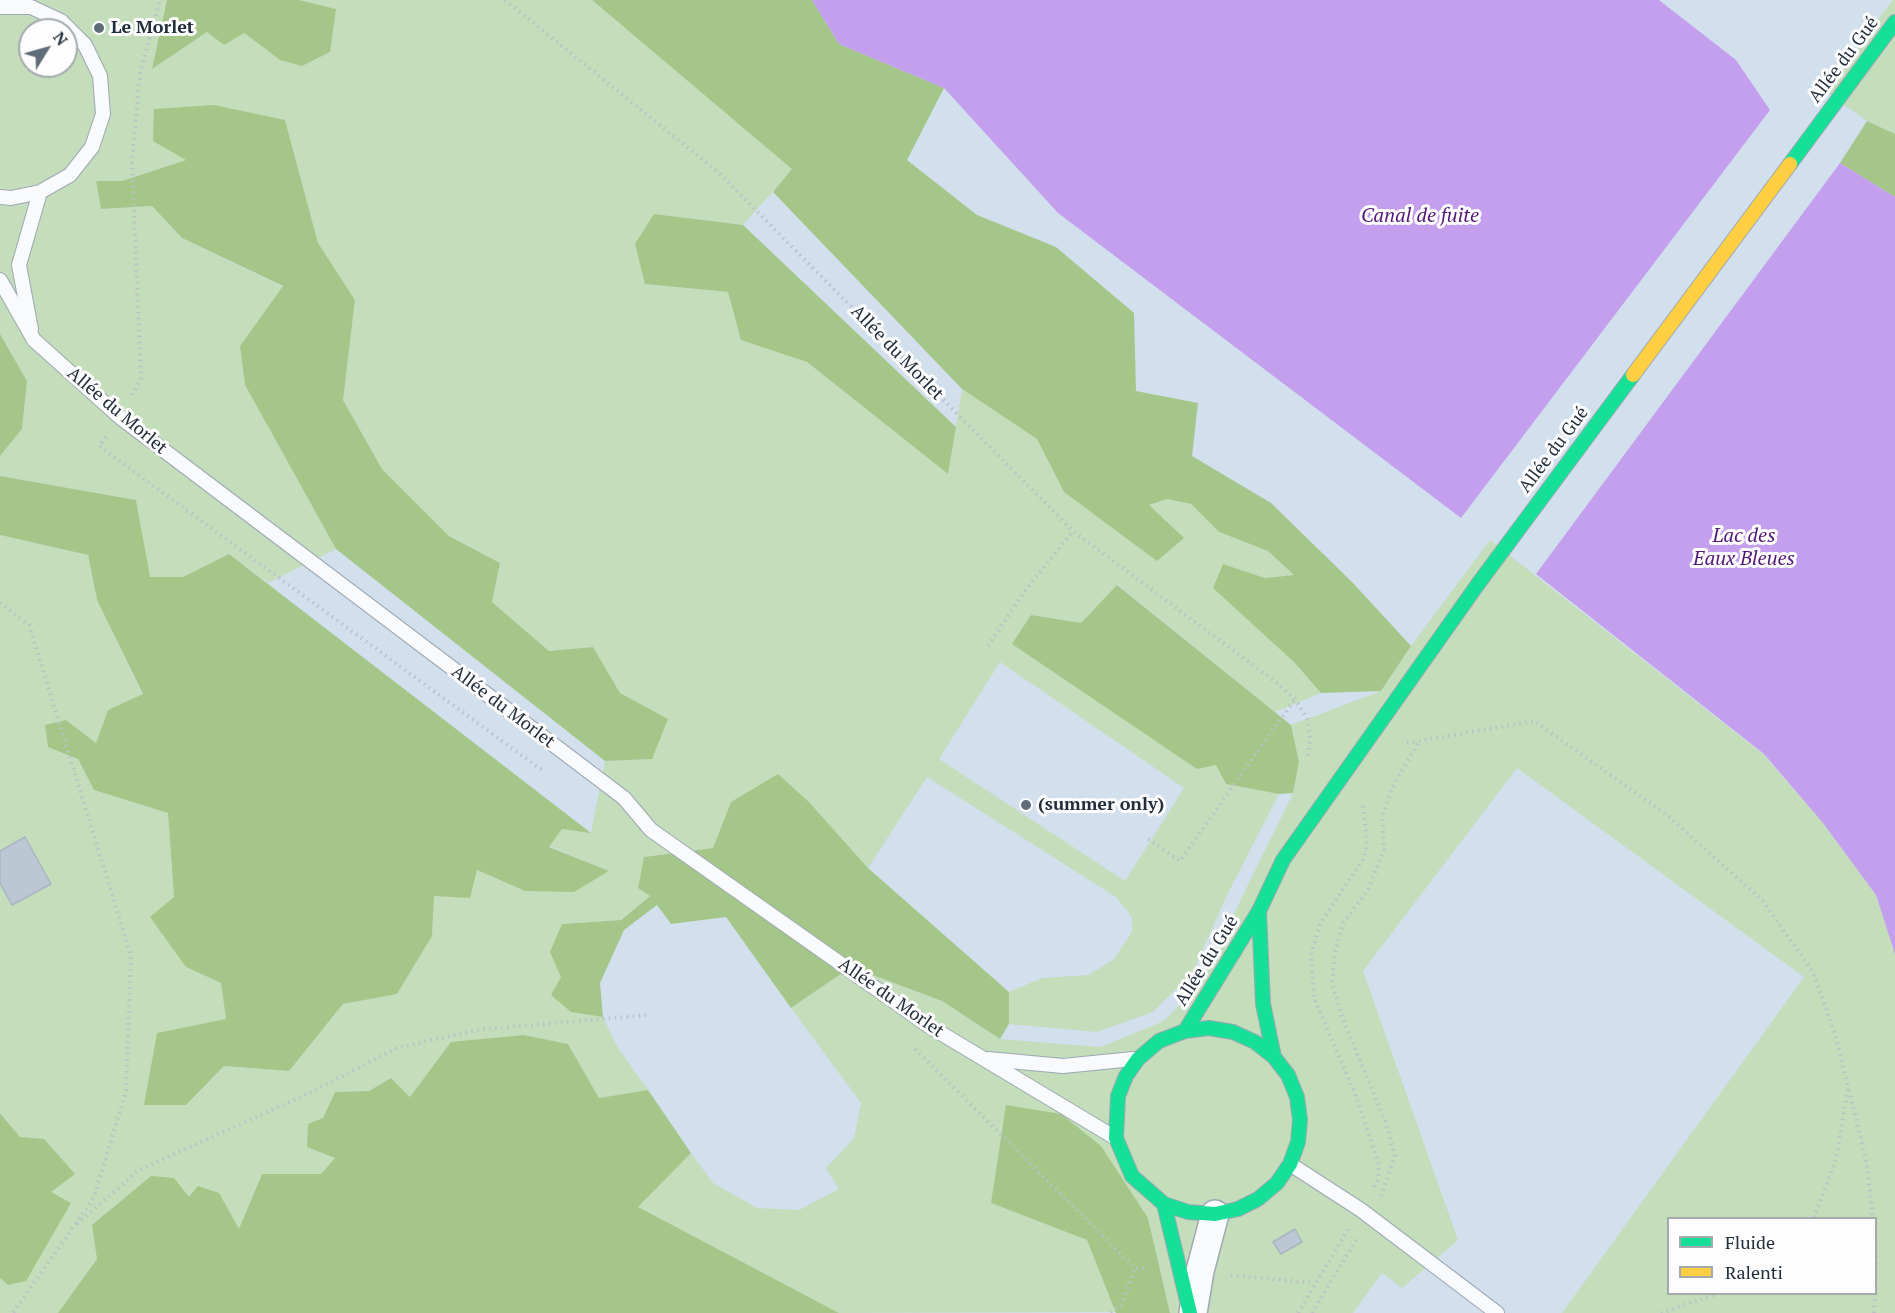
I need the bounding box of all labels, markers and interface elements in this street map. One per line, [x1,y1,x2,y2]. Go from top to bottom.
street label: Allée du Gué [1805,13,1883,107]
place label: Le Morlet [111,17,194,39]
north arrow [18,18,78,78]
marker: Le Morlet [92,21,106,35]
text: N [48,27,73,50]
water label: Canal de fuite [1361,204,1479,228]
street label: Allée du Morlet [846,301,948,405]
street label: Allée du Morlet [63,363,171,459]
street label: Allée du Gué [1515,403,1593,497]
water label: Lac des Eaux Bleues [1693,524,1795,571]
street label: Allée du Morlet [447,661,559,753]
place label: (summer only) [1038,794,1164,816]
marker: (summer only) [1019,798,1033,812]
street label: Allée du Gué [1171,912,1243,1010]
street label: Allée du Morlet [834,954,948,1042]
legend [1667,1217,1877,1295]
text: Fluide [1725,1230,1775,1254]
text: Ralenti [1725,1260,1783,1284]

